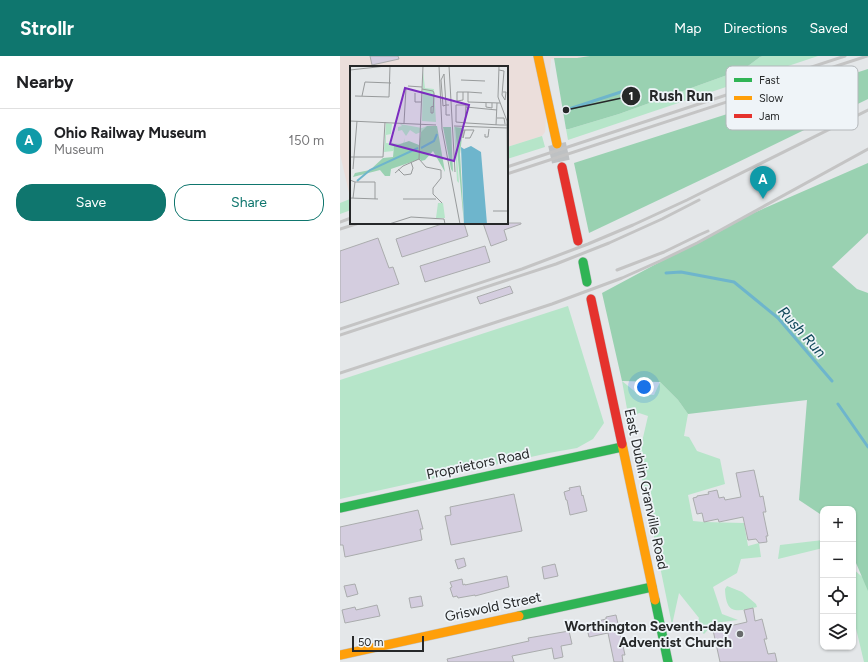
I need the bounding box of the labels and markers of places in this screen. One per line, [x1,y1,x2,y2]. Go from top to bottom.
callout: Rush Run [621,82,721,109]
pin: A [750,166,776,199]
place label: Worthington Seventh-day Adventist Church [565,618,733,651]
marker: Worthington Seventh-day Adventist Church [735,629,745,639]

